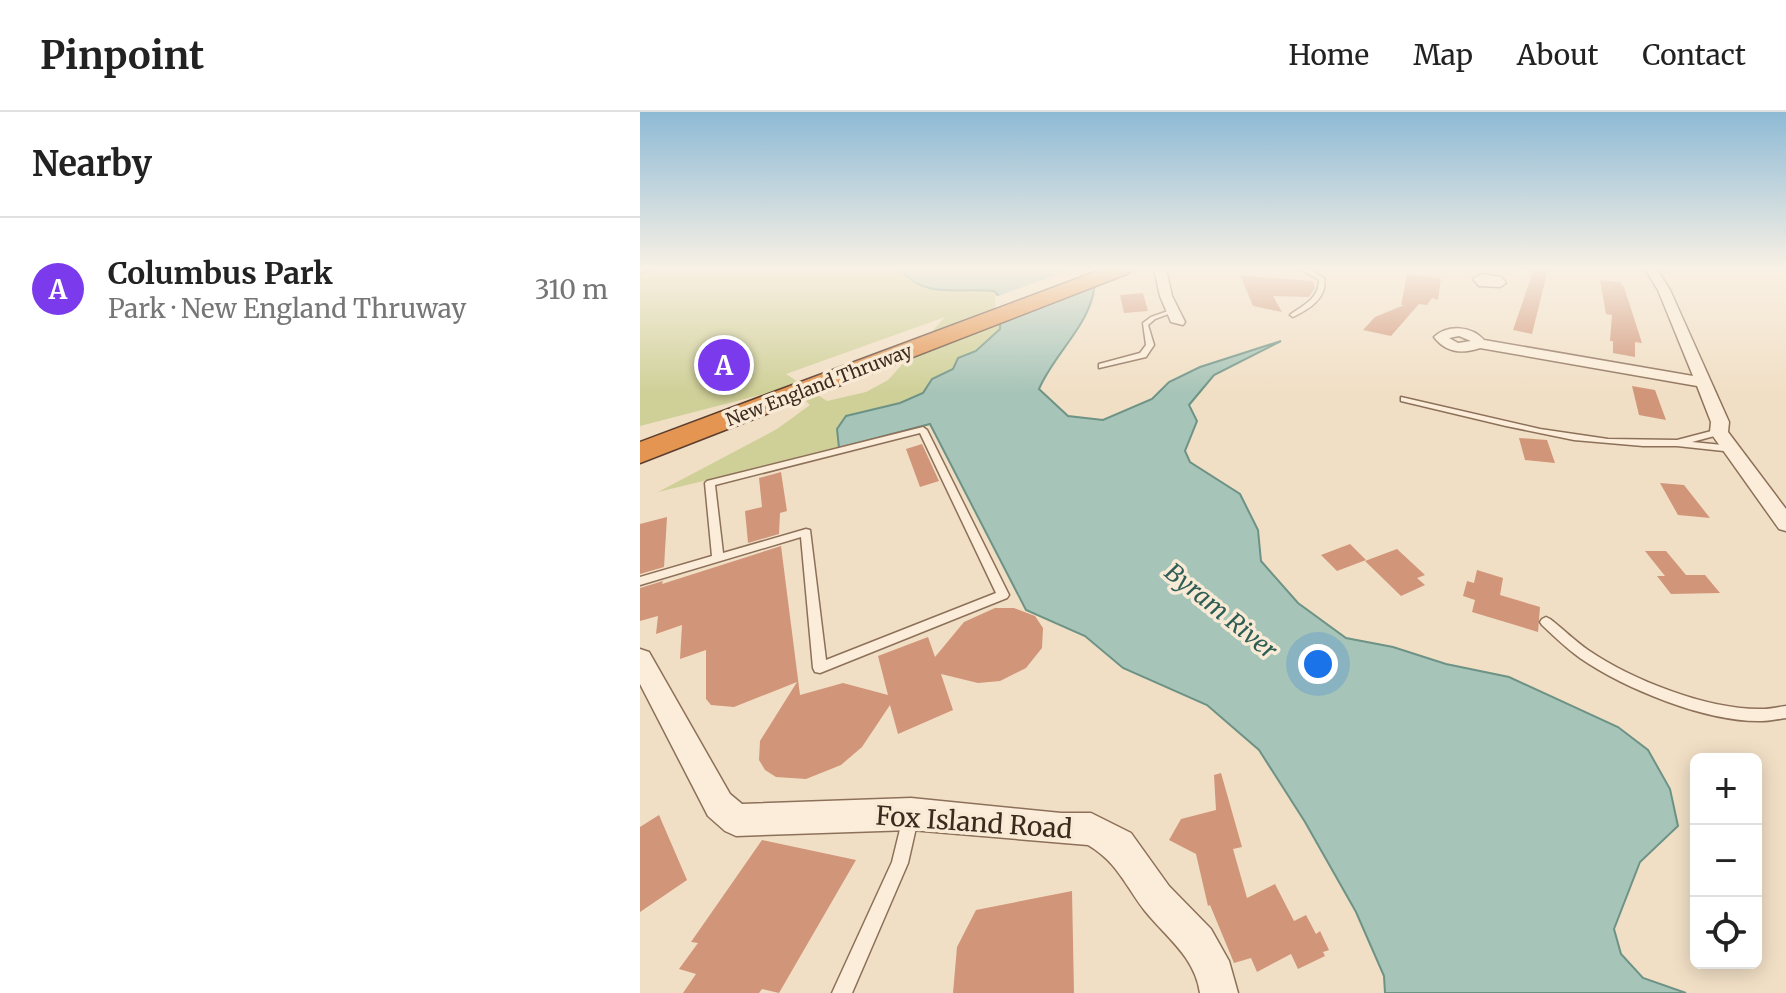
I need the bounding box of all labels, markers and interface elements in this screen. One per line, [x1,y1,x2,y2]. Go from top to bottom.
text: Pinpoint [40,32,204,79]
text: Home [1288,37,1369,73]
text: Map [1413,37,1473,73]
text: About [1517,37,1598,73]
text: Contact [1642,37,1746,73]
text: Nearby [32,143,152,185]
text: Columbus Park [108,254,333,292]
text: A [49,273,67,306]
text: 310 m [535,273,608,306]
text: Park · New England Thruway [108,292,466,325]
pin: A [698,335,750,395]
street label: New England Thruway [723,339,916,431]
water label: Byram River [1159,556,1284,666]
your location [1298,644,1338,684]
map controls [1690,753,1762,969]
button: + [1690,753,1762,825]
street label: Fox Island Road [874,799,1074,845]
button: − [1690,825,1762,897]
button: locate [1690,897,1762,969]

